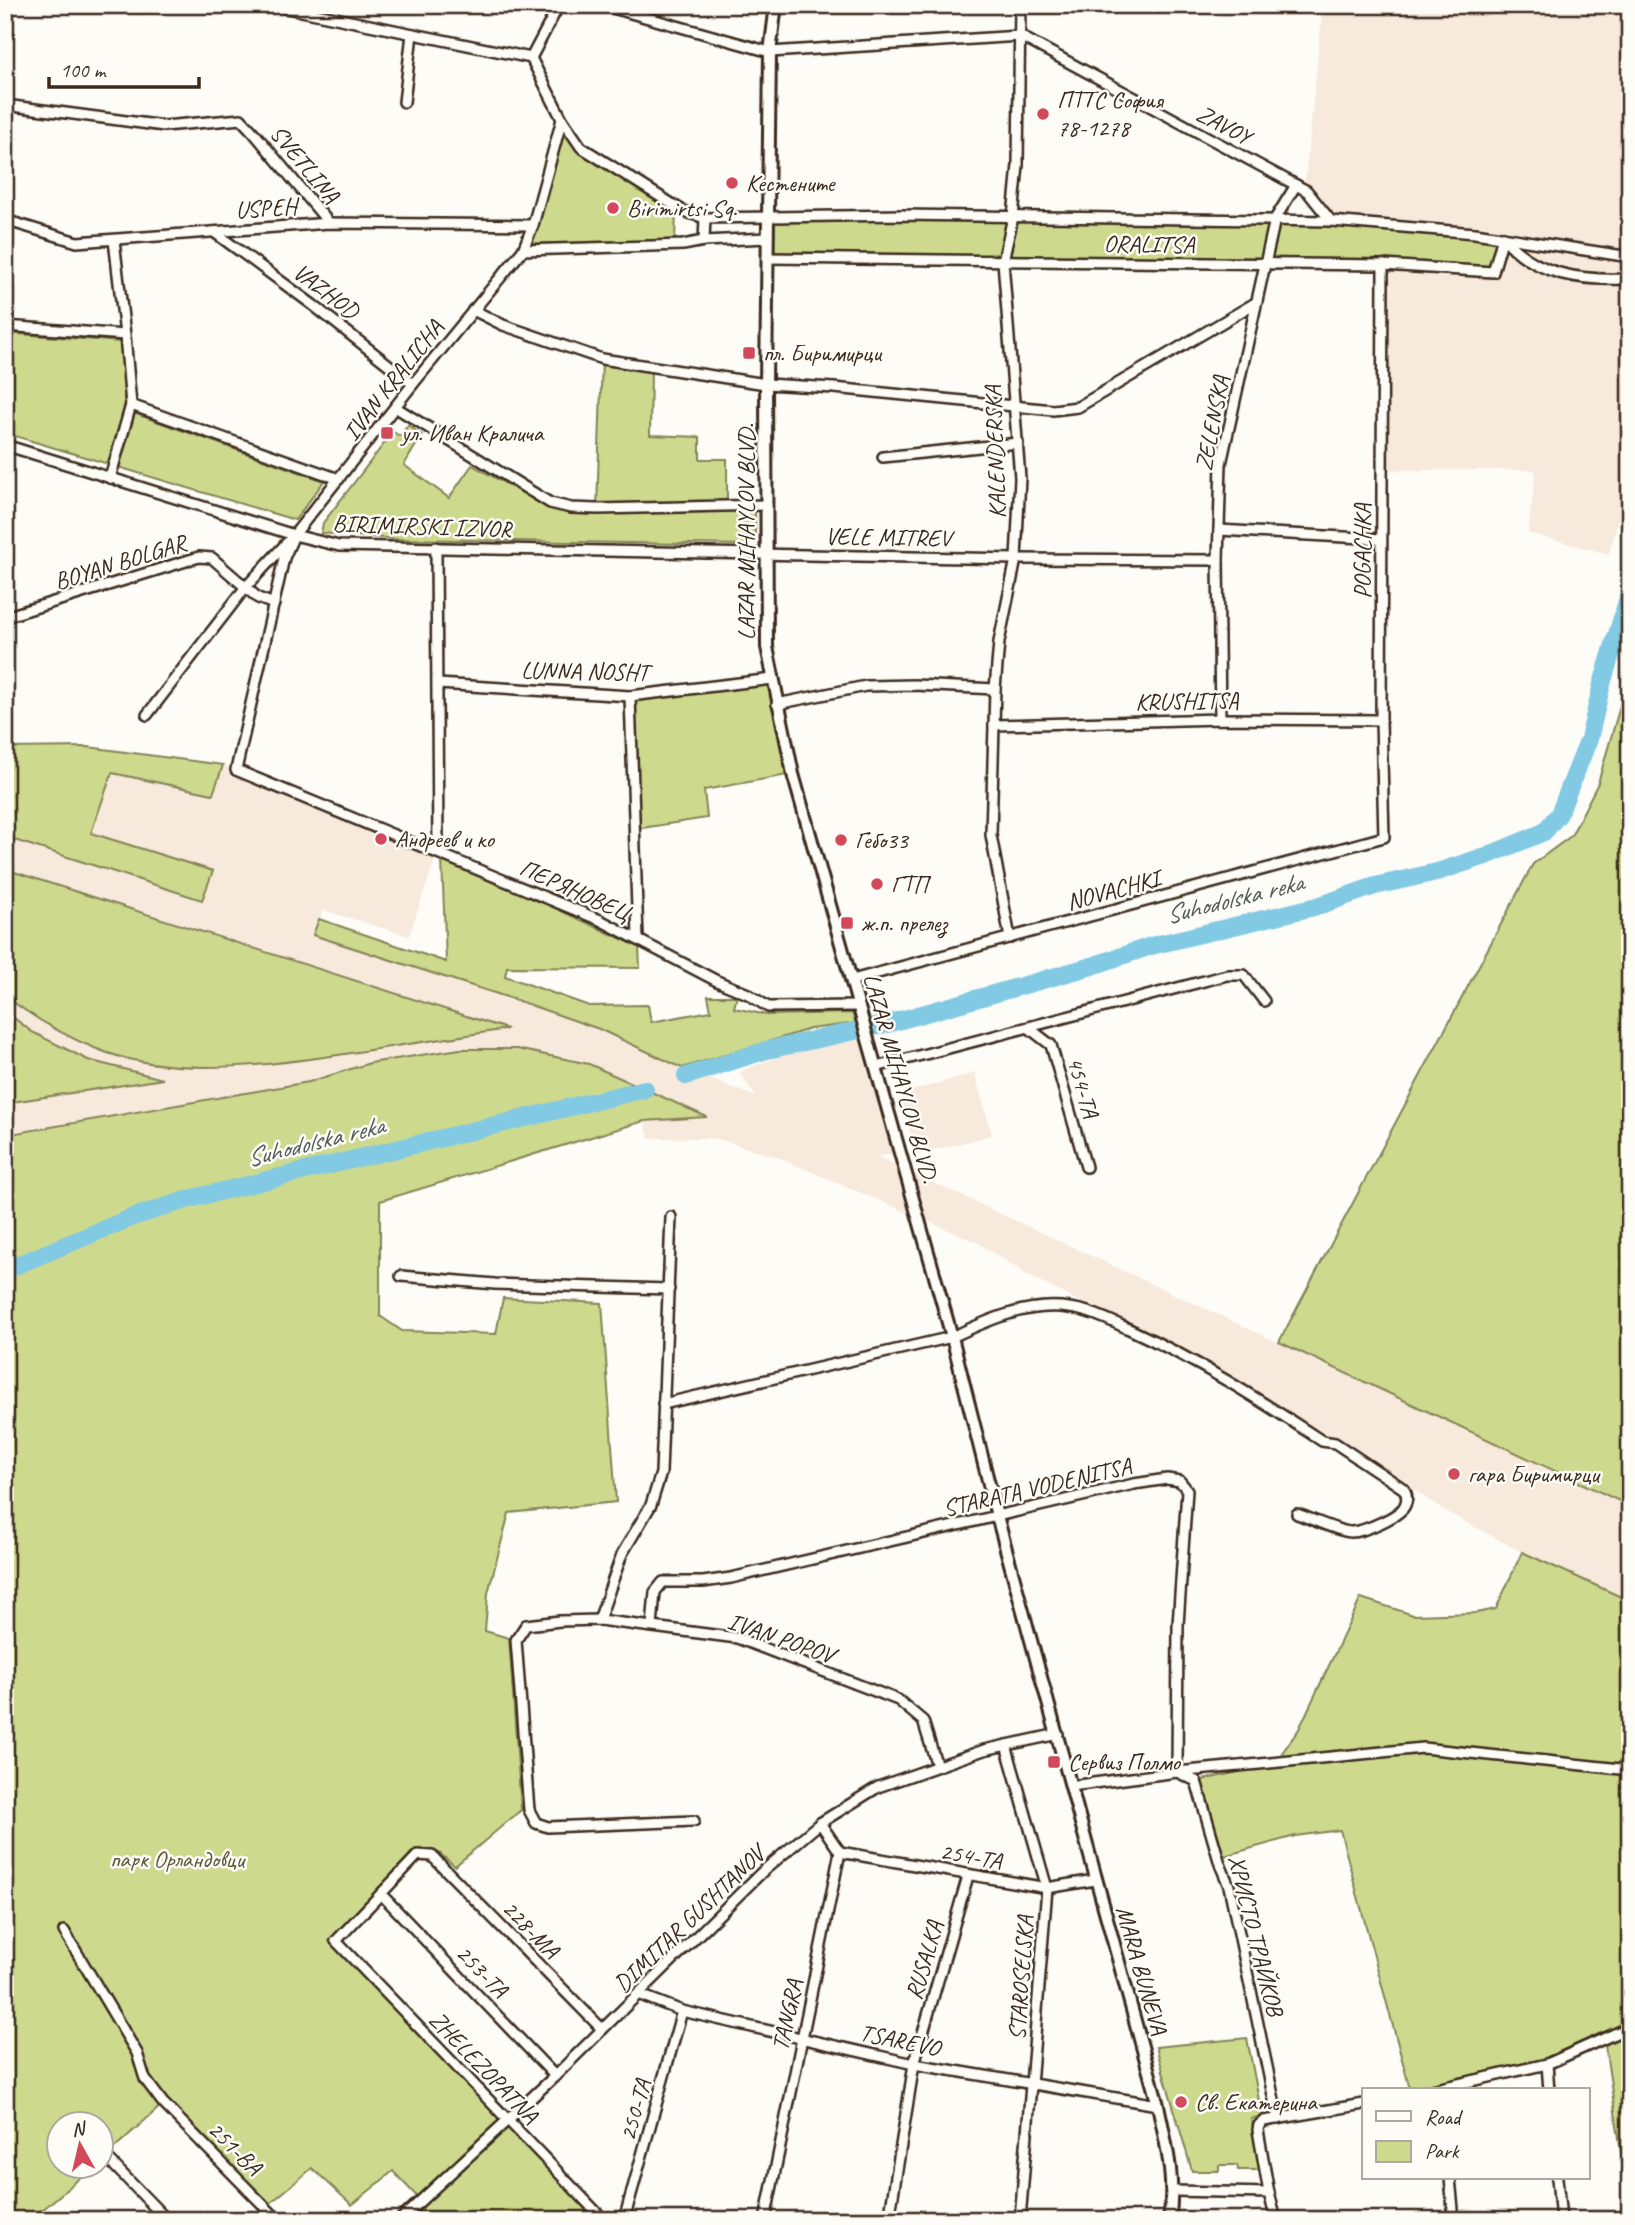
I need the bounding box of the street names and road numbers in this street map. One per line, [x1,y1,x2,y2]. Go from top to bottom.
street label: ZAVOY [1192,98,1259,153]
street label: SVETLINA [264,119,347,210]
street label: USPEH [234,191,302,225]
street label: ORALITSA [1103,228,1196,260]
street label: VAZHOD [287,257,366,327]
street label: IVAN KRALICHA [336,313,450,447]
street label: ZELENSKA [1188,372,1236,473]
street label: KALENDERSKA [978,384,1012,519]
street label: LAZAR MIHAYLOV BLVD. [731,424,761,640]
street label: POGACHKA [1347,502,1377,599]
street label: BIRIMIRSKI IZVOR [332,508,514,544]
street label: VELE MITREV [825,521,955,553]
street label: BOYAN BOLGAR [51,527,192,596]
street label: LUNNA NOSHT [521,655,654,687]
street label: KRUSHITSA [1135,685,1240,717]
street label: ПЕРЯНОВЕЦ [515,852,637,929]
street label: NOVACHKI [1063,862,1167,917]
street label: LAZAR MIHAYLOV BLVD. [857,970,945,1186]
street label: 454-ТА [1060,1053,1106,1122]
street label: STARATA VODENITSA [940,1451,1135,1523]
street label: IVAN POPOV [724,1606,843,1672]
street label: 254-ТА [938,1836,1005,1876]
street label: DIMITAR GUSHTANOV [607,1837,774,1999]
street label: ХРИСТО ТРАЙКОВ [1222,1852,1291,2021]
street label: 228-МА [496,1894,567,1965]
street label: MARA BUNEVA [1109,1902,1175,2039]
street label: STAROSELSKA [1002,1914,1040,2041]
street label: RUSALKA [898,1916,950,2003]
street label: 253-ТА [450,1938,515,2004]
street label: TANGRA [765,1976,809,2053]
street label: ZHELEZOPATNA [423,2005,546,2130]
street label: TSAREVO [857,2017,946,2064]
street label: 250-ТА [612,2075,658,2144]
street label: 251-ВА [202,2115,269,2182]

